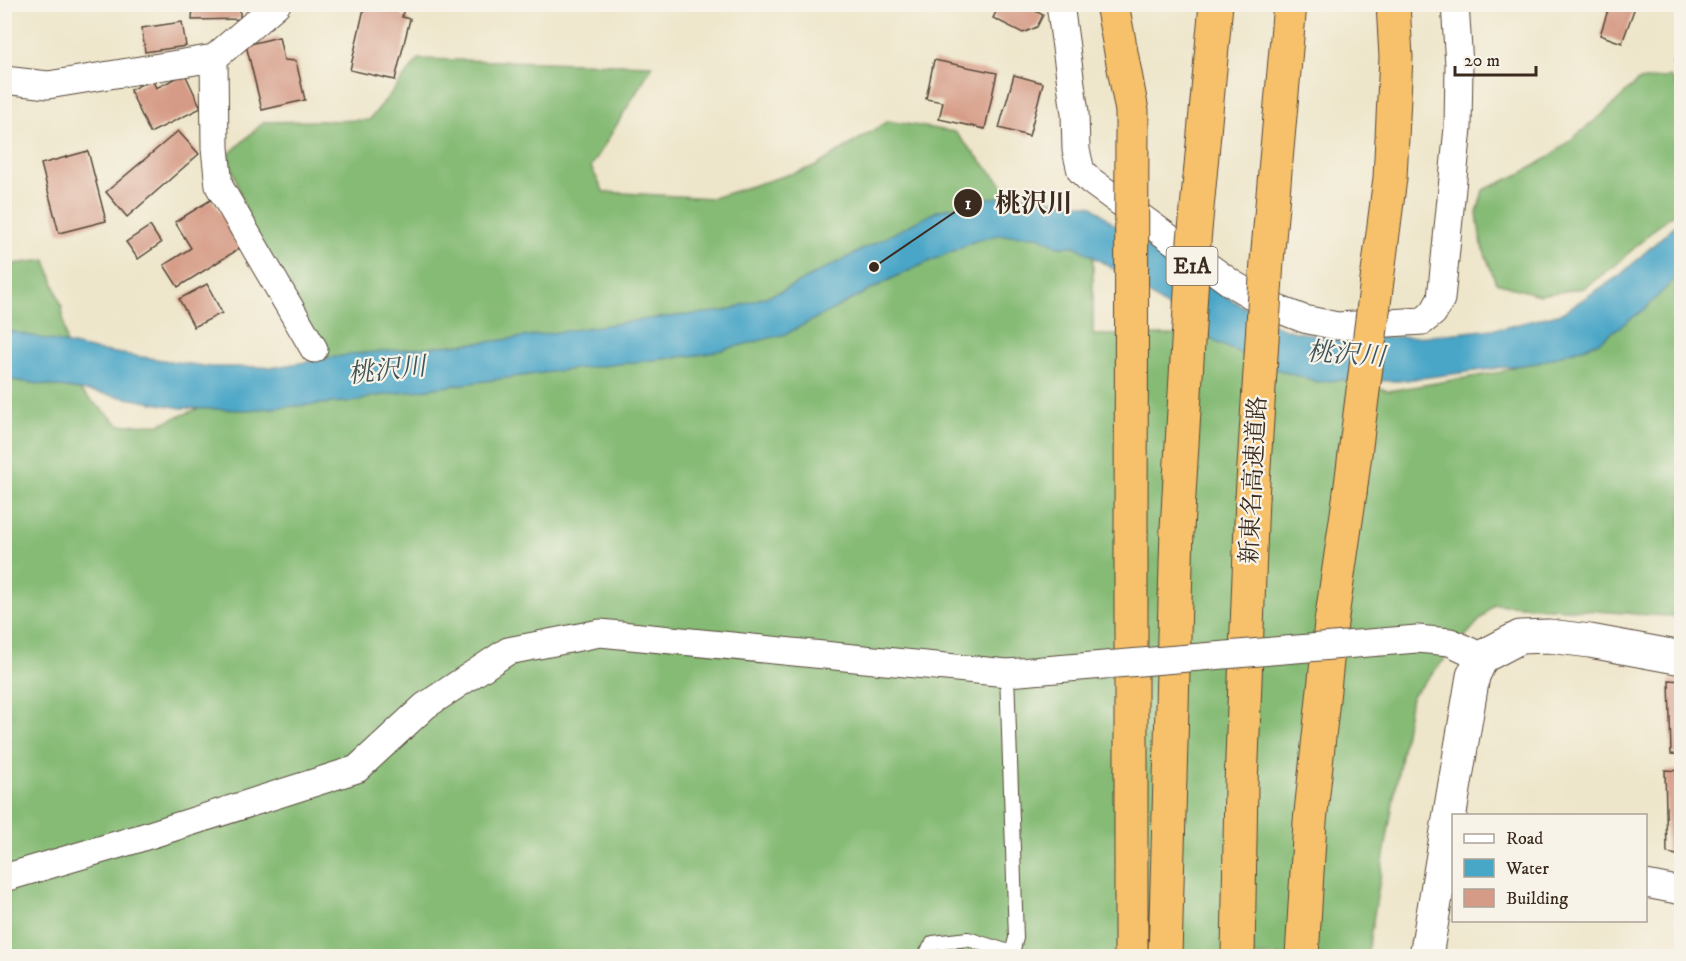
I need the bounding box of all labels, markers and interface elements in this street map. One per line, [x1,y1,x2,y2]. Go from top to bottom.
scale bar [1455,39,1536,77]
text: 20 m [1464,50,1500,72]
callout: 桃沢川 [953,181,1085,225]
text: 桃沢川 [995,188,1073,221]
text: 1 [965,193,972,215]
road number: E1A [1166,247,1218,285]
water label: 桃沢川 [1306,336,1389,374]
water label: 桃沢川 [346,350,430,391]
street label: 新東名高速道路 [1235,395,1273,565]
legend [1452,814,1647,922]
text: Road [1506,828,1543,850]
text: Water [1505,858,1549,880]
text: Building [1506,888,1568,910]

